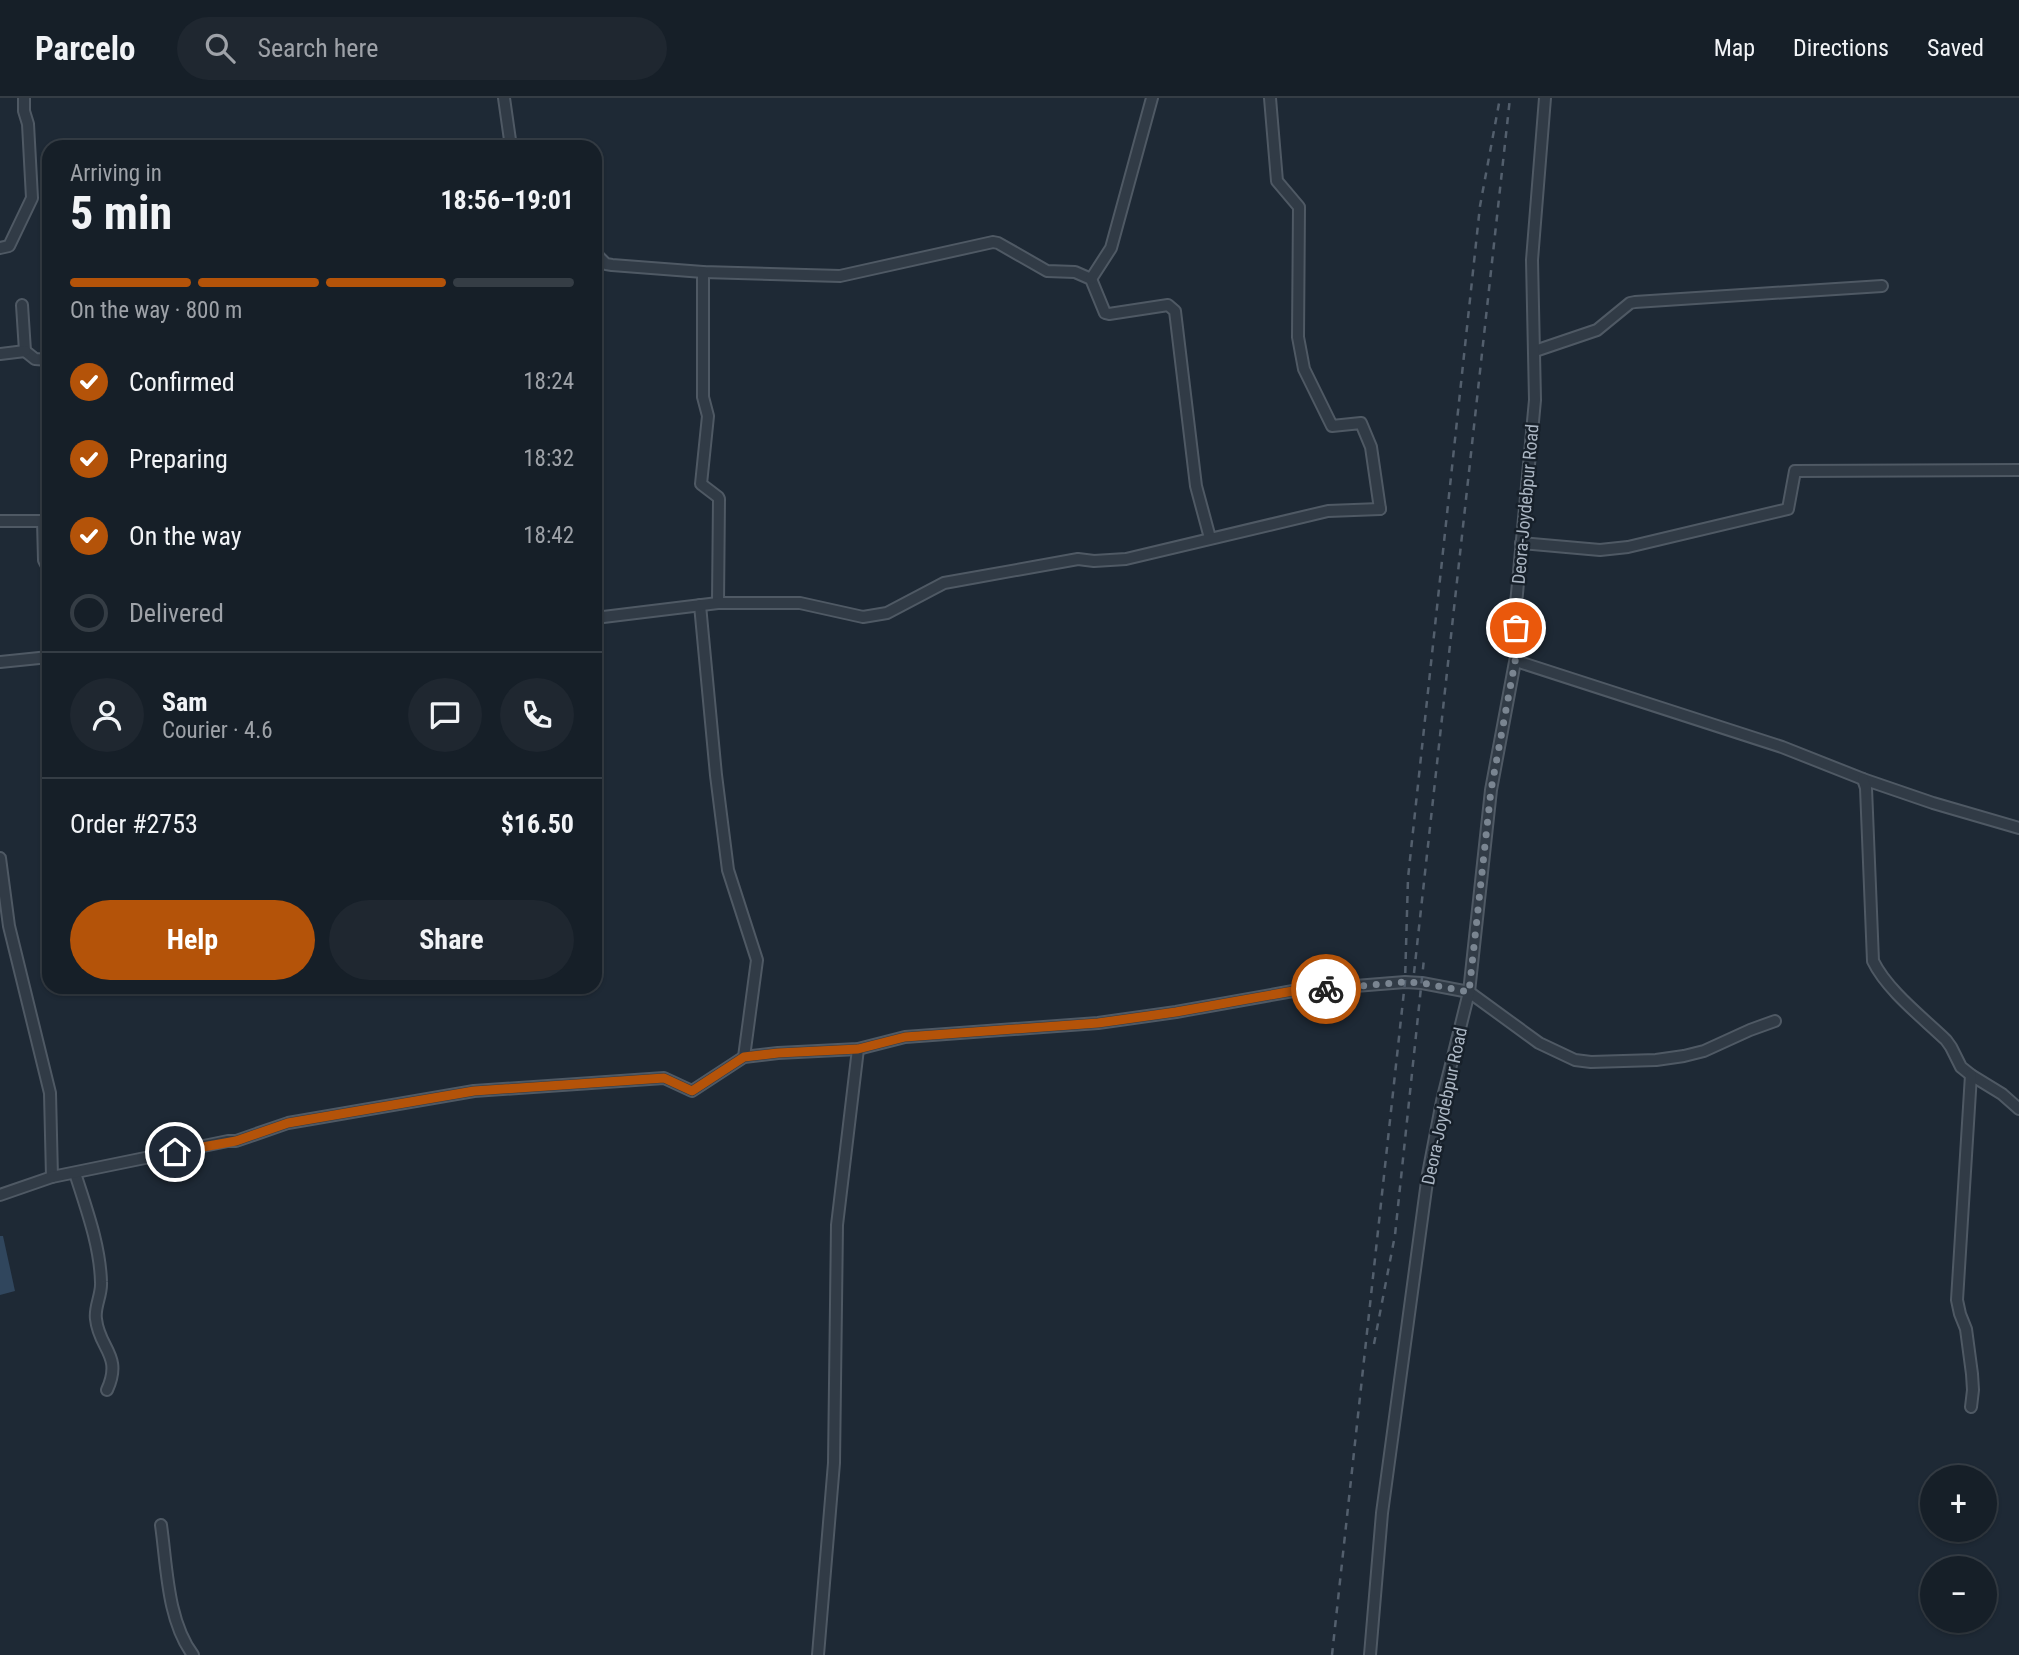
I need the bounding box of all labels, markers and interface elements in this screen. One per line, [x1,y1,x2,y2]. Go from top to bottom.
search box [177,17,667,80]
text: Parcelo [35,29,135,68]
icon: search [201,29,239,67]
text: Search here [257,33,378,63]
text: Map [1714,34,1755,62]
text: Directions [1793,34,1889,62]
text: Saved [1927,34,1984,62]
text: Arriving in [70,160,162,187]
text: 18:56–19:01 [440,185,574,215]
text: 5 min [70,186,172,240]
text: On the way · 800 m [70,297,242,324]
icon: check [70,363,108,401]
text: Confirmed [129,367,235,397]
text: 18:24 [523,368,574,395]
street label: Deora-Joydebpur Road [1508,423,1542,585]
icon: check [70,440,108,478]
text: Preparing [129,444,228,474]
text: 18:32 [523,445,574,472]
icon: check [70,517,108,555]
text: On the way [129,521,242,551]
text: 18:42 [523,522,574,549]
text: Delivered [129,598,224,628]
pin [1486,598,1546,658]
icon: bag [1497,609,1535,647]
button: person [70,678,144,752]
button: chat [408,678,482,752]
button: phone [500,678,574,752]
text: Sam [162,687,208,717]
text: Courier · 4.6 [162,717,273,744]
text: Order #2753 [70,809,198,839]
text: $16.50 [501,809,574,839]
button: Help [70,900,315,980]
button: Share [329,900,574,980]
courier [1291,954,1361,1024]
icon: bike [1307,970,1345,1008]
street label: Deora-Joydebpur Road [1417,1025,1471,1187]
pin [145,1122,205,1182]
icon: home [156,1133,194,1171]
map controls [1920,1465,1997,1633]
button: + [1920,1465,1997,1542]
button: − [1920,1556,1997,1633]

